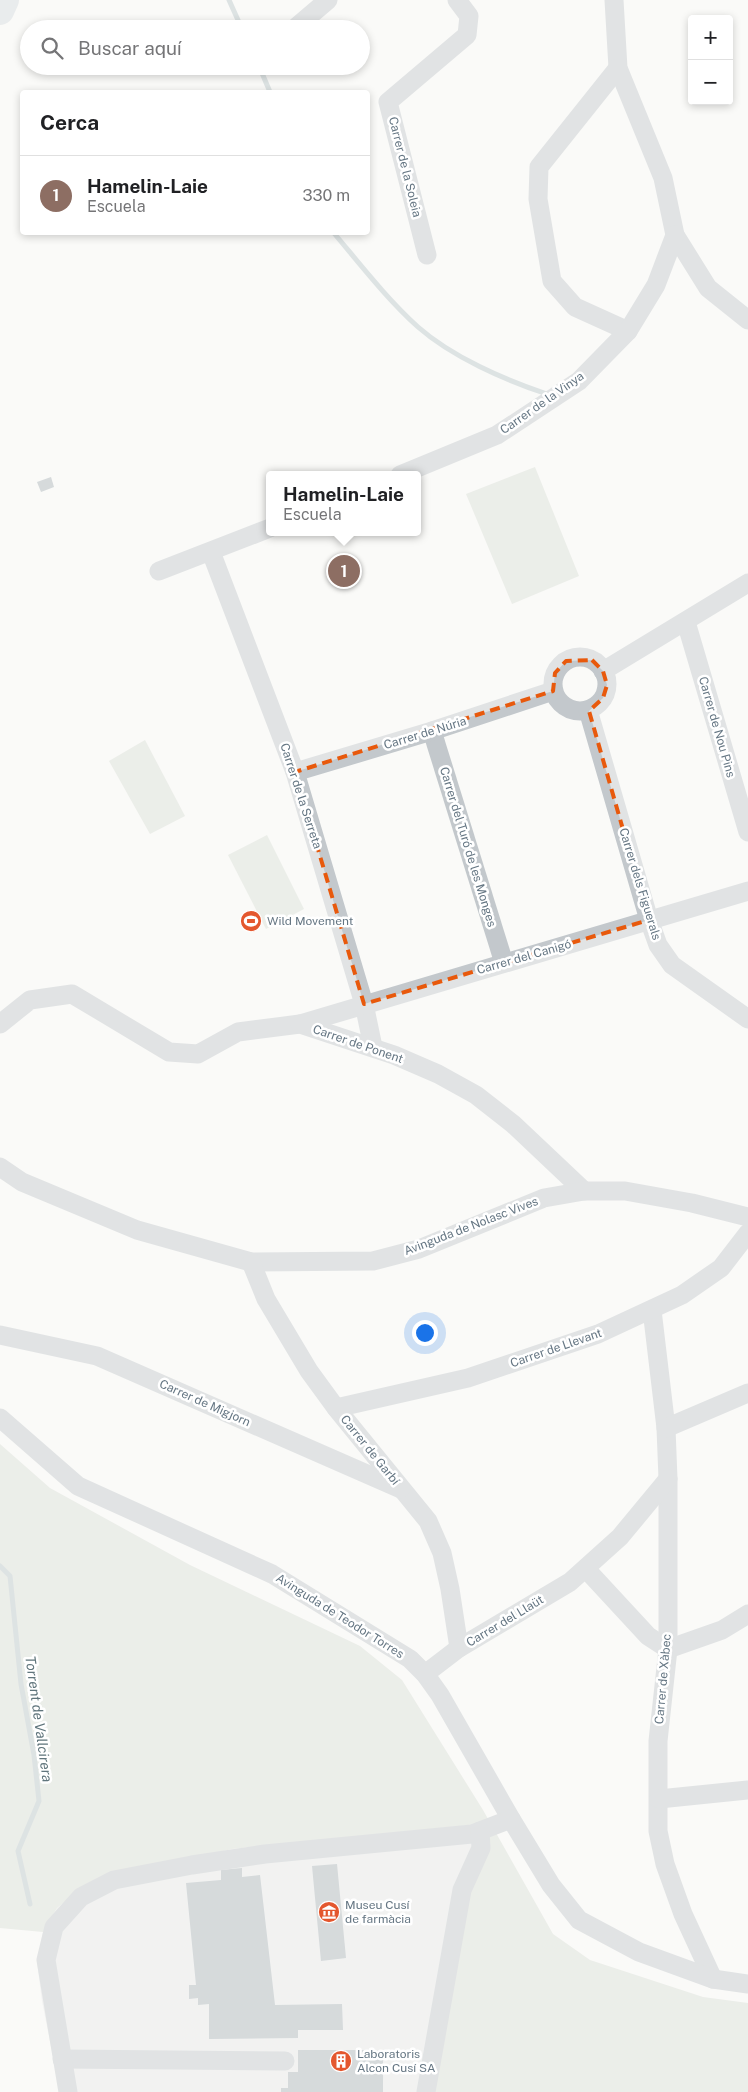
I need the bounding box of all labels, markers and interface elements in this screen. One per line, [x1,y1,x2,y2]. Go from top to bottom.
map controls [688,15,733,105]
button: + [688,15,733,60]
search box [20,20,370,75]
icon: search [38,34,66,62]
text: Buscar aquí [78,37,182,59]
button: − [688,60,733,105]
text: Cerca [40,110,99,135]
street label: Carrer de la Soleia [386,115,424,219]
text: Hamelin-Laie [87,175,208,197]
text: 1 [53,186,59,205]
text: 330 m [303,186,350,205]
text: Escuela [87,197,146,216]
street label: Carrer de la Vinya [498,369,586,437]
popup [266,471,421,536]
text: Hamelin-Laie [283,483,404,505]
text: Escuela [283,505,342,524]
pin: 1 [328,552,360,590]
street label: Carrer de Nou Pins [696,675,738,779]
street label: Carrer de Núria [382,714,468,752]
street label: Carrer de la Serreta [277,741,325,851]
street label: Carrer del Turó de les Monges [437,765,499,929]
street label: Carrer dels Figuerals [616,826,664,942]
sports icon: Wild Movement [239,909,263,933]
place label: Wild Movement [267,914,354,928]
street label: Carrer del Canigó [475,937,573,977]
street label: Carrer de Ponent [311,1022,405,1066]
street label: Avinguda de Nolasc Vives [402,1194,540,1258]
your location [412,1320,438,1346]
street label: Carrer de Llevant [508,1326,604,1370]
street label: Carrer de Migjorn [157,1377,253,1429]
street label: Carrer de Garbí [338,1412,403,1488]
street label: Avinguda de Teodor Torres [274,1571,406,1661]
street label: Carrer del Llaüt [464,1592,546,1650]
street label: Carrer de Xàbec [652,1633,674,1725]
water label: Torrent de Vallcirera [22,1655,56,1783]
place label: Museu Cusí de farmàcia [345,1898,411,1926]
museum icon: Museu Cusí de farmàcia [317,1900,341,1924]
place label: Laboratoris Alcon Cusí SA [357,2047,436,2075]
building icon: Laboratoris Alcon Cusí SA [329,2049,353,2073]

